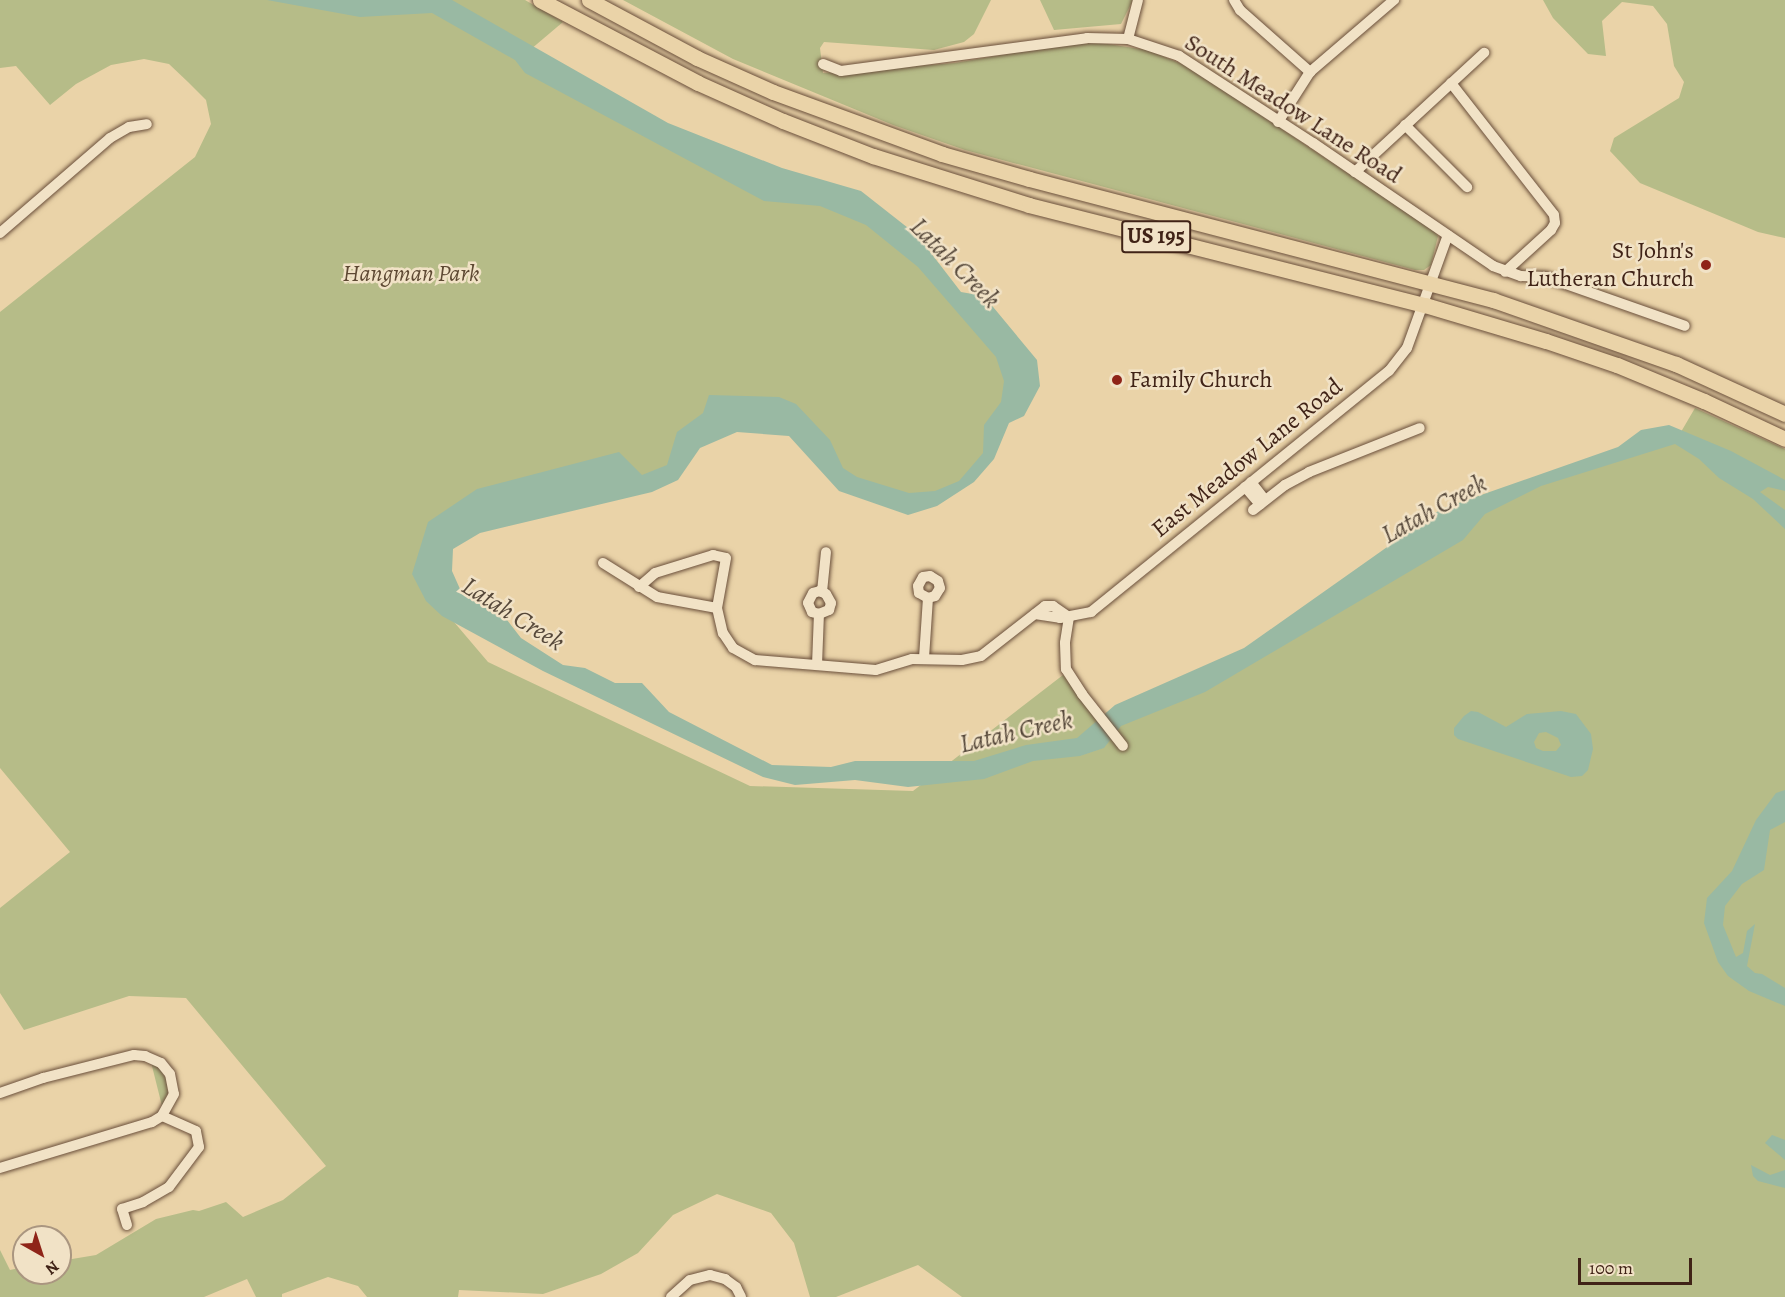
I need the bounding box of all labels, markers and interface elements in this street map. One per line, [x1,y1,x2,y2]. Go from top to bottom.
street label: South Meadow Lane Road [1179,28,1407,190]
water label: Latah Creek [903,211,1007,315]
road number: US 195 [1120,218,1192,256]
place label: St John's Lutheran Church [1527,237,1694,293]
marker: St John's Lutheran Church [1699,258,1713,272]
park label: Hangman Park [343,260,479,288]
place label: Family Church [1129,366,1272,394]
street label: East Meadow Lane Road [1146,372,1348,544]
marker: Family Church [1110,373,1124,387]
water label: Latah Creek [1376,467,1492,551]
water label: Latah Creek [456,570,570,658]
water label: Latah Creek [956,704,1076,760]
north arrow [12,1225,72,1285]
scale bar [1581,1246,1695,1284]
text: N [41,1255,64,1280]
text: 100 m [1589,1256,1633,1280]

